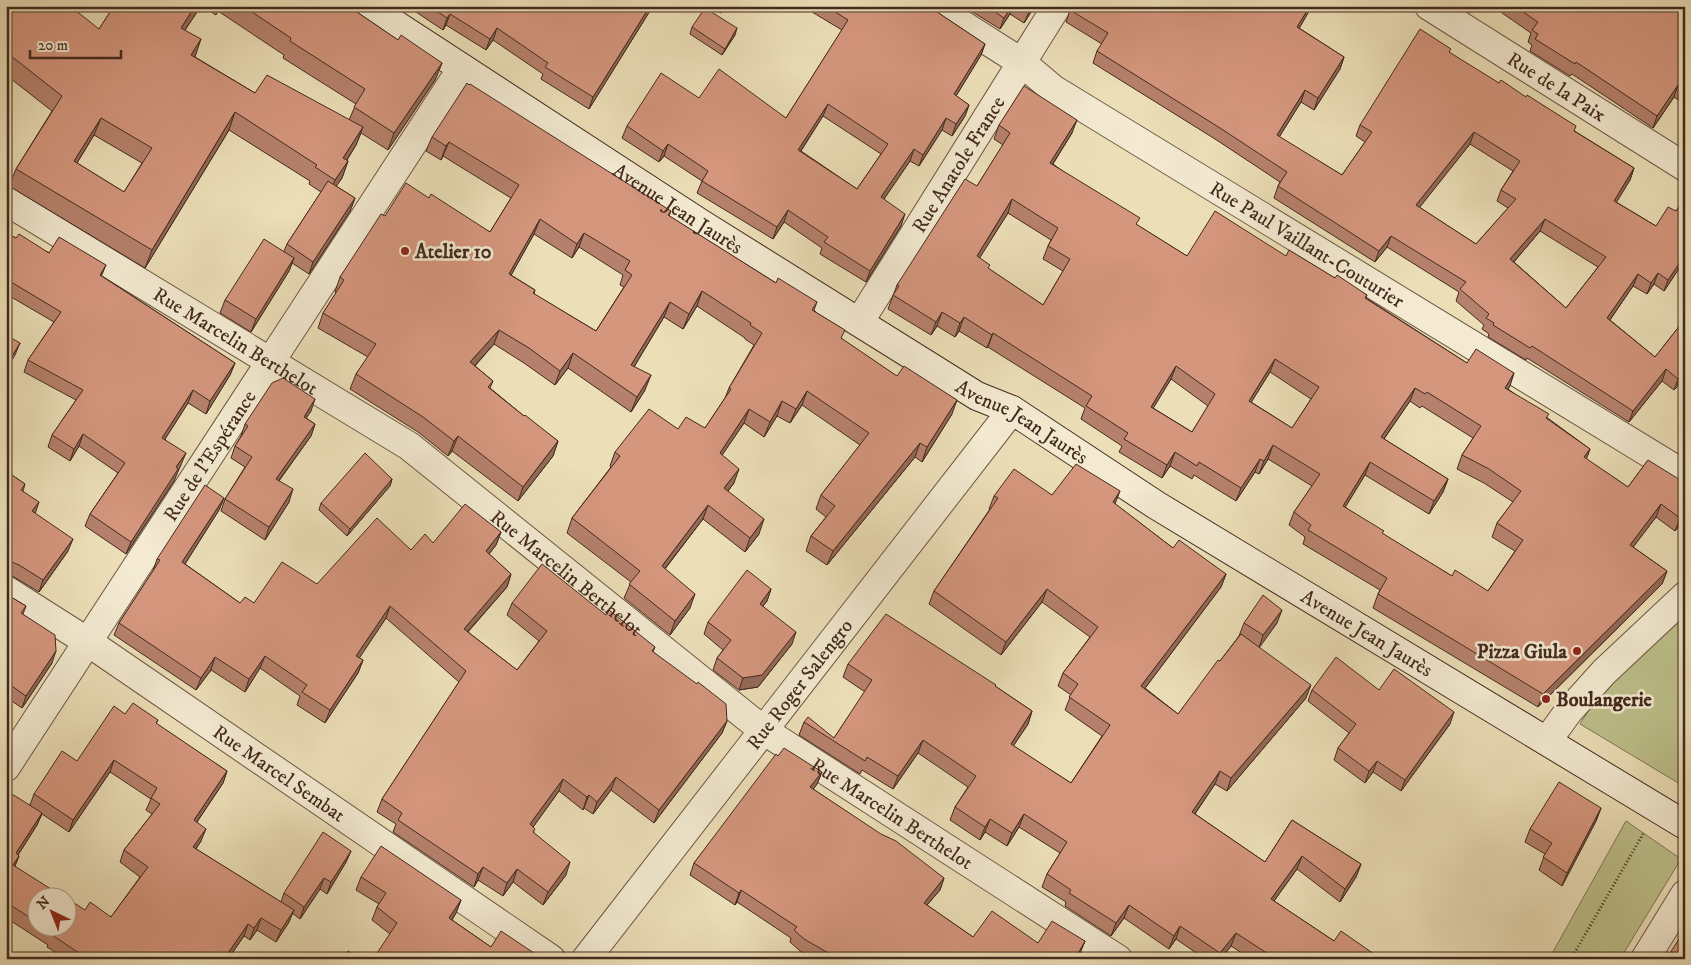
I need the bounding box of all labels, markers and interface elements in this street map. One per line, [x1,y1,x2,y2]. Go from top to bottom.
scale bar [30,28,121,60]
text: 20 m [38,36,68,55]
street label: Rue de la Paix [1502,47,1610,128]
street label: Rue Anatole France [907,92,1011,238]
street label: Avenue Jean Jaurès [608,159,747,261]
street label: Rue Paul Vaillant-Couturier [1205,177,1409,315]
place label: Atelier 10 [414,240,492,265]
marker: Atelier 10 [399,245,411,257]
street label: Rue Marcelin Berthelot [148,282,322,402]
street label: Avenue Jean Jaurès [950,375,1093,471]
street label: Rue de l'Espérance [159,386,262,527]
street label: Rue Marcelin Berthelot [485,505,647,642]
street label: Avenue Jean Jaurès [1296,585,1437,683]
street label: Rue Roger Salengro [742,615,859,755]
place label: Pizza Giula [1477,640,1568,665]
marker: Pizza Giula [1571,645,1583,657]
place label: Boulangerie [1556,688,1653,713]
marker: Boulangerie [1540,693,1552,705]
street label: Rue Marcel Sembat [207,720,350,828]
street label: Rue Marcelin Berthelot [805,753,977,876]
north arrow [28,888,78,938]
text: N [33,892,55,914]

